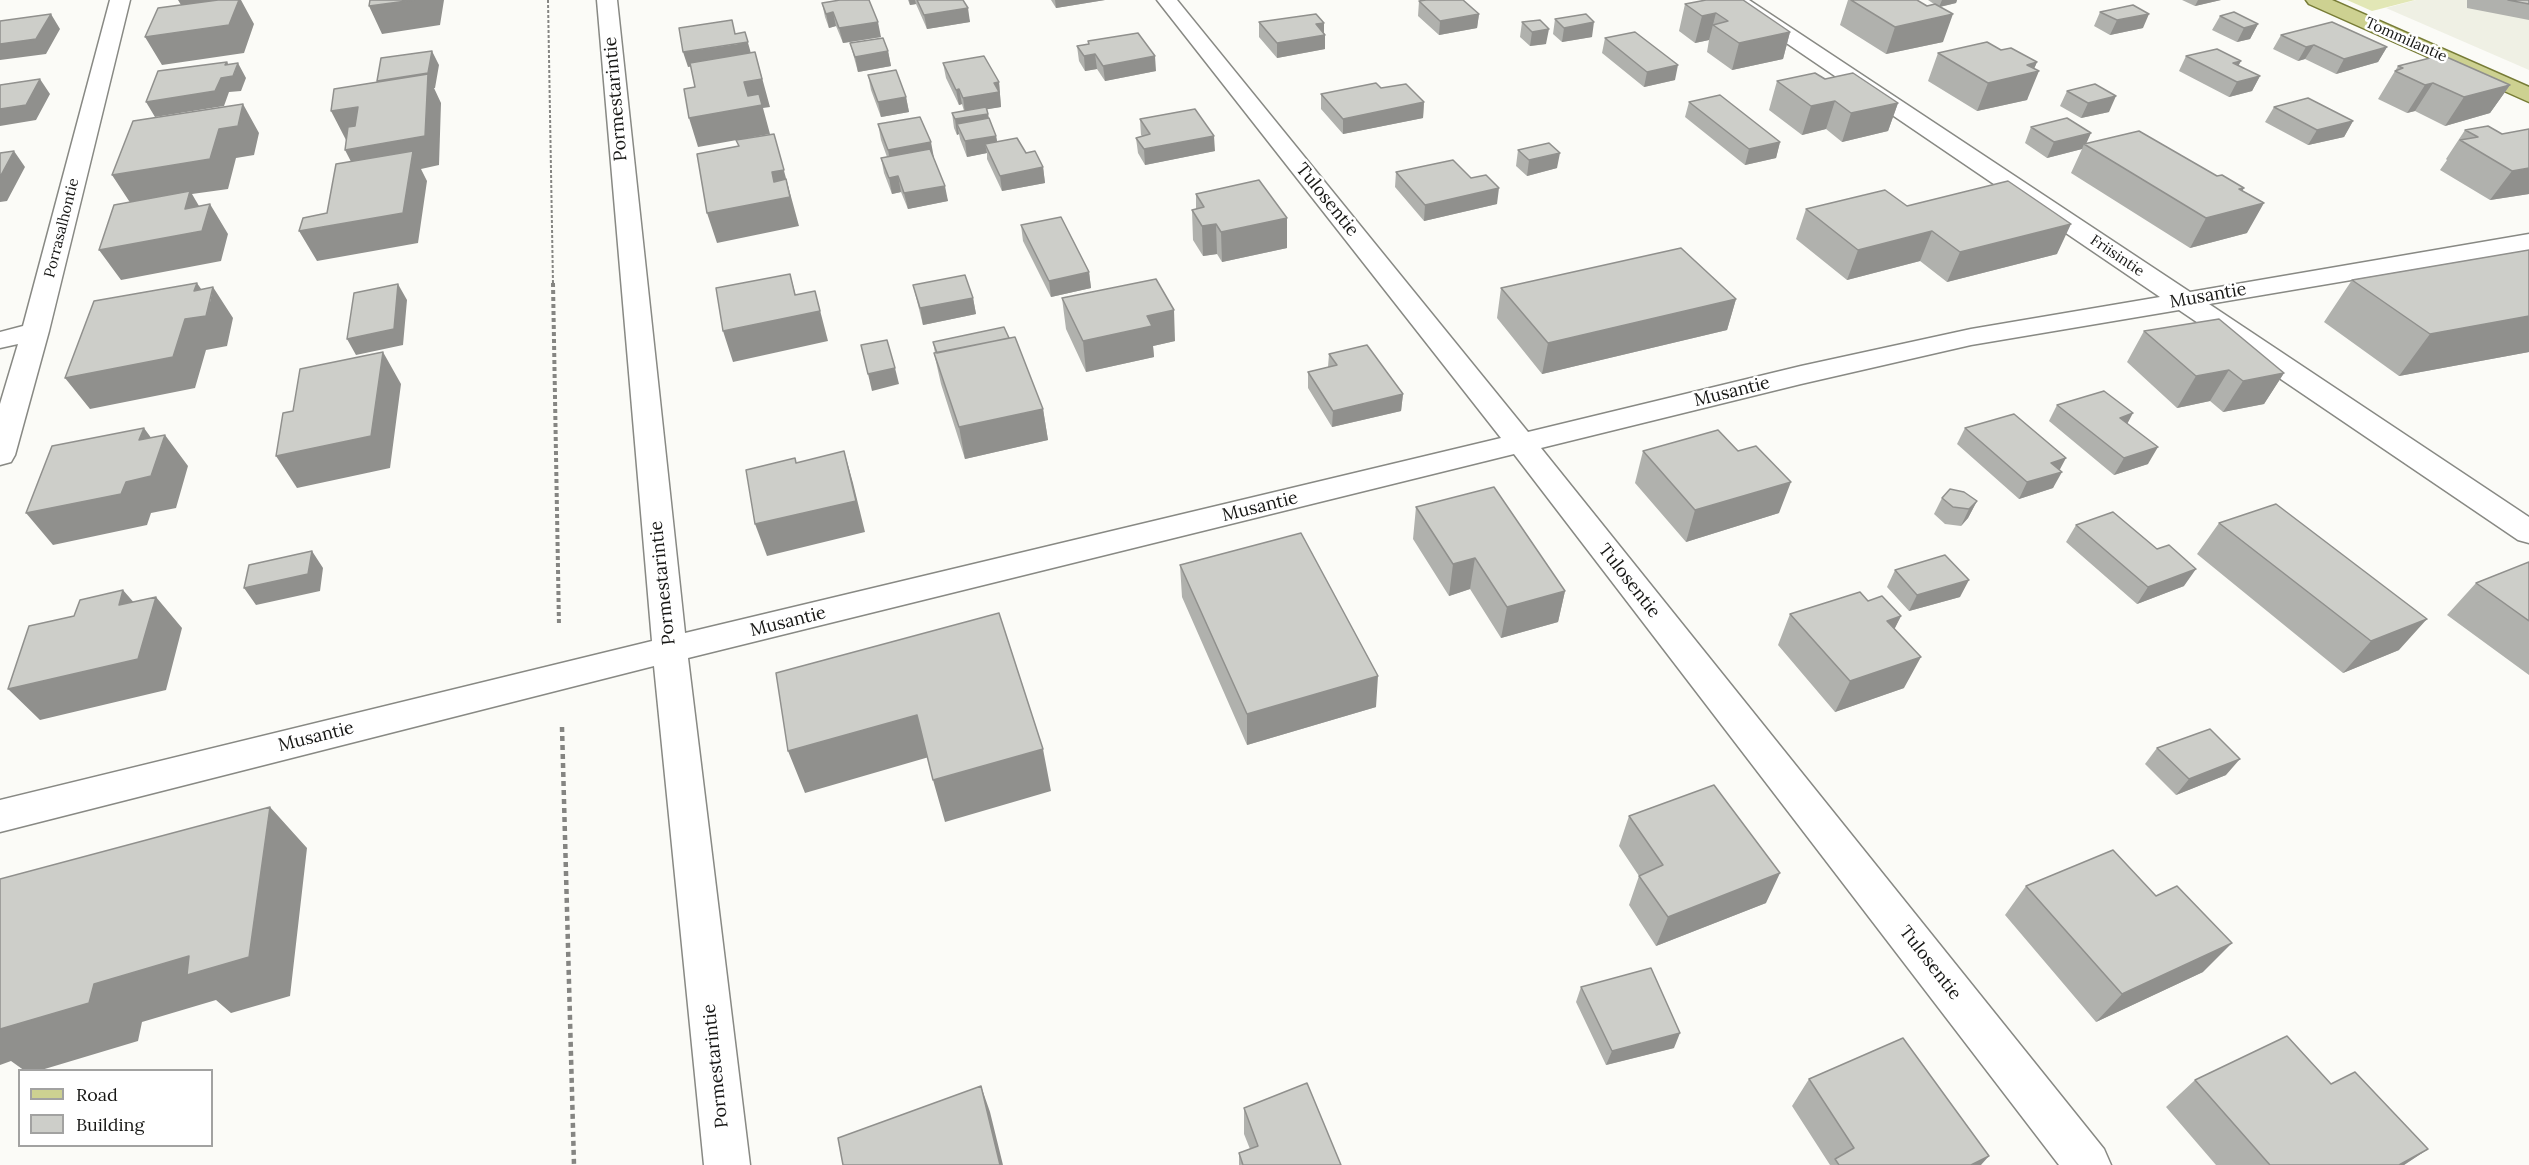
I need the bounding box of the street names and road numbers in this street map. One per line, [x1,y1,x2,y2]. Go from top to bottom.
street label: Tommilantie [2362,14,2450,66]
street label: Pormestarintie [600,36,632,162]
street label: Tulosentie [1291,159,1363,241]
street label: Porrasalhontie [41,176,83,280]
street label: Friisintie [2087,231,2147,281]
street label: Musantie [2168,279,2248,313]
street label: Musantie [1692,372,1772,412]
street label: Musantie [1220,487,1300,527]
street label: Pormestarintie [646,520,680,646]
street label: Tulosentie [1593,540,1665,622]
street label: Musantie [748,602,828,642]
street label: Musantie [276,717,356,757]
street label: Tulosentie [1894,922,1966,1004]
street label: Pormestarintie [699,1003,733,1129]

